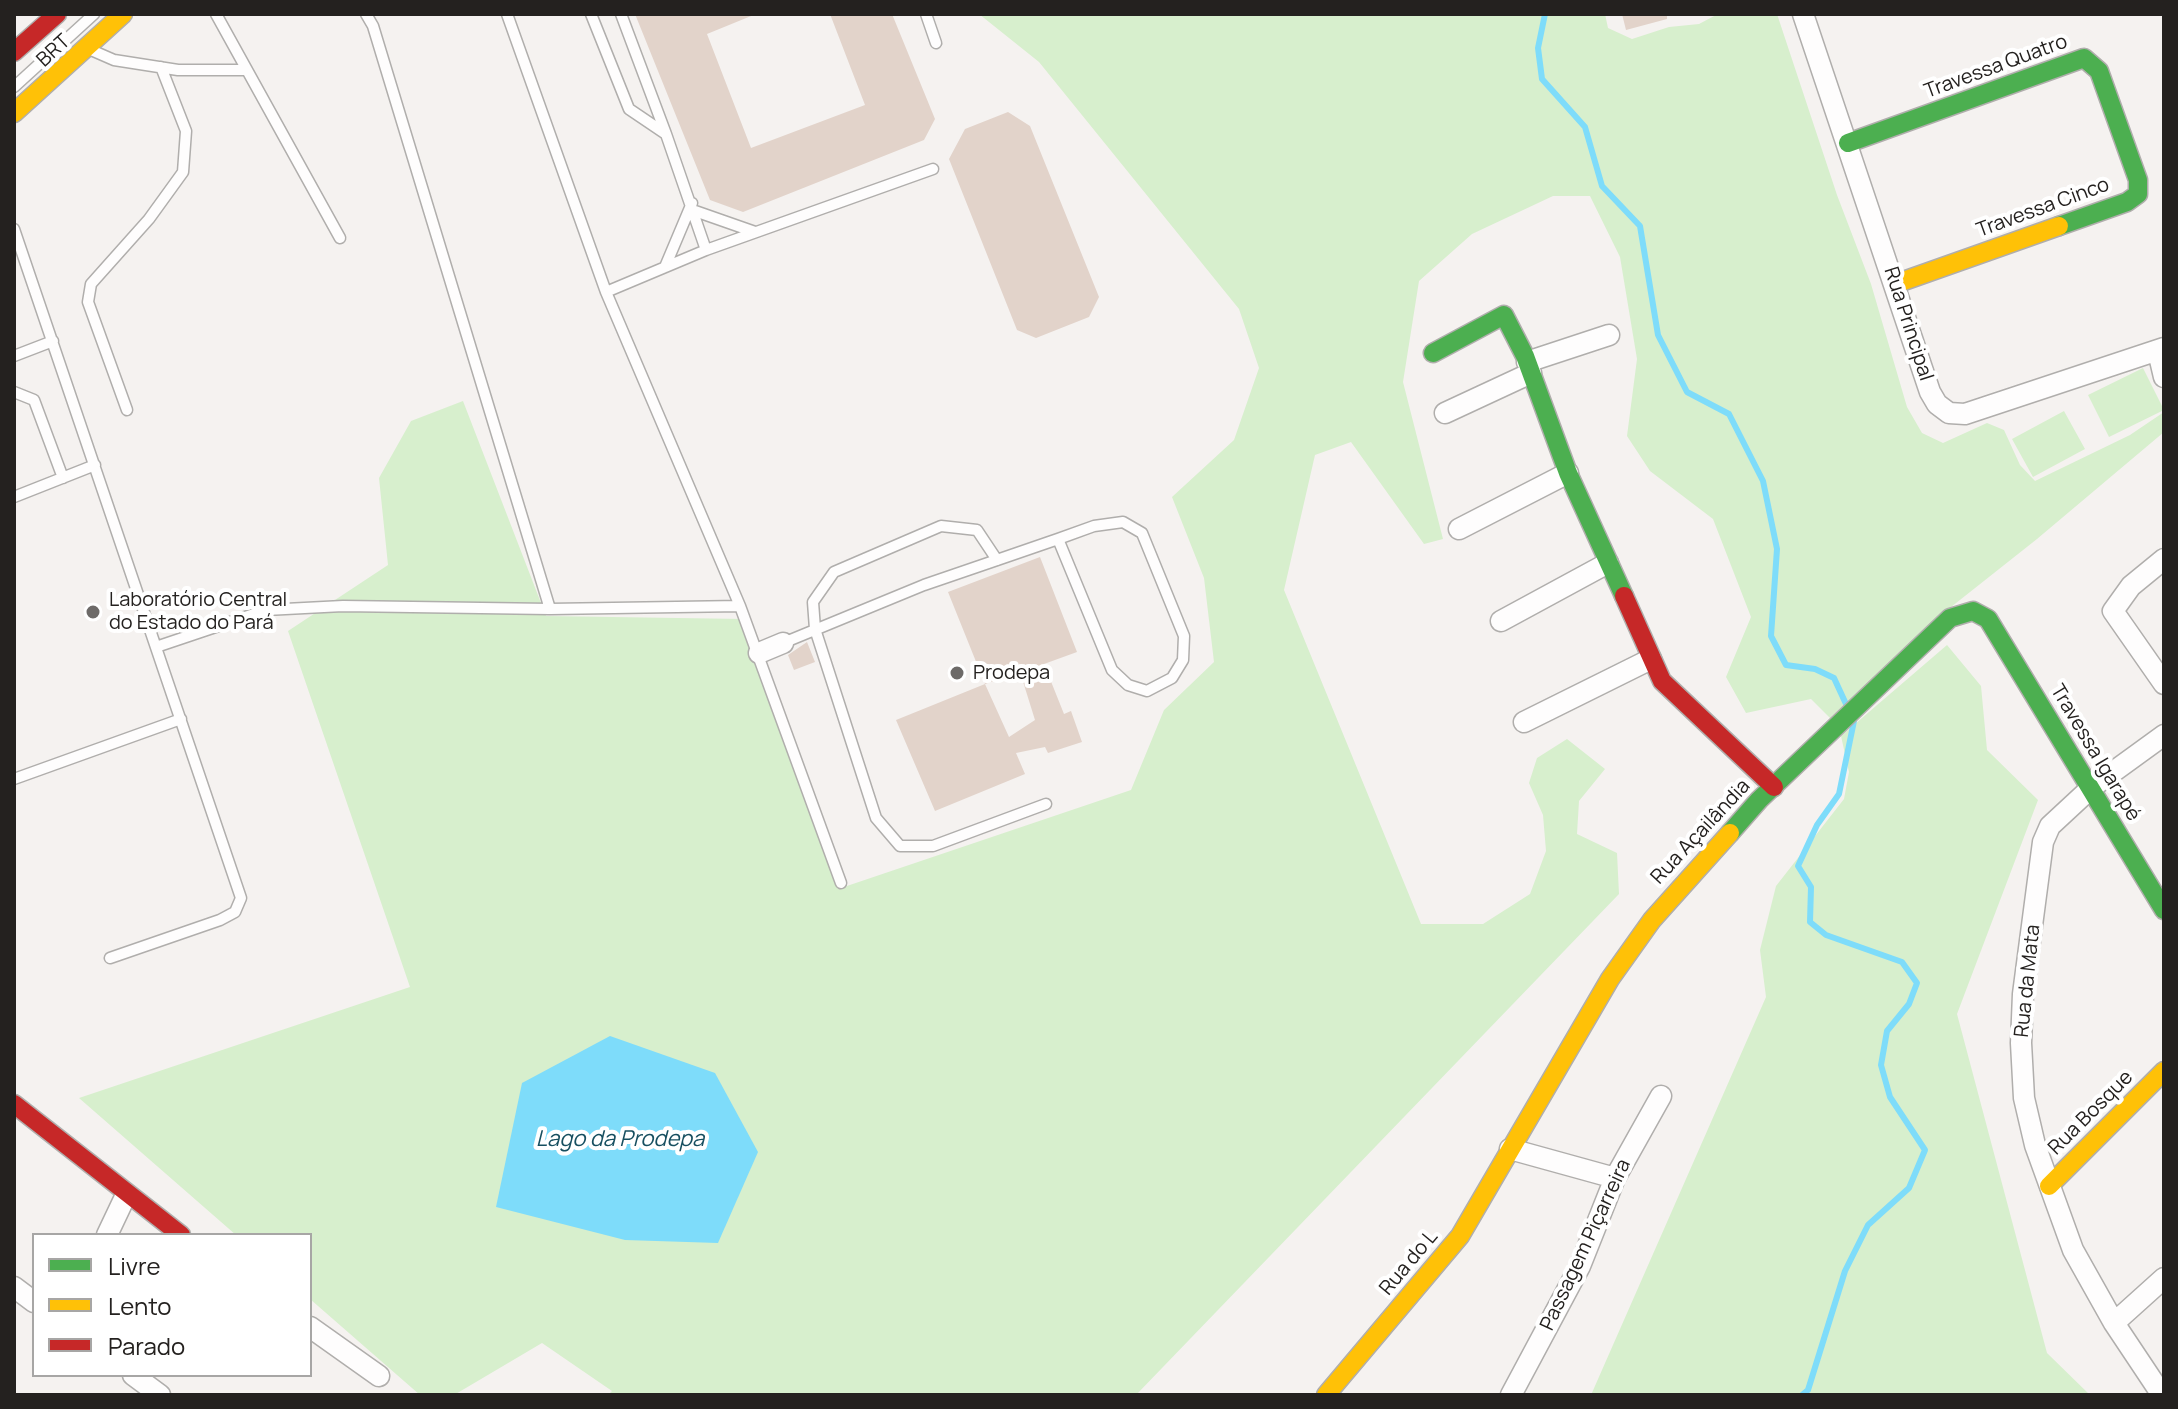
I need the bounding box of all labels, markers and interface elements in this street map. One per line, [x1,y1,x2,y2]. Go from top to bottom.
street label: BRT [32,30,76,72]
street label: Travessa Quatro [1921,30,2071,104]
street label: Travessa Cinco [1973,173,2113,243]
street label: Rua Principal [1878,264,1938,384]
place label: Laboratório Central do Estado do Pará [109,588,287,635]
marker: Laboratório Central do Estado do Pará [84,603,102,621]
place label: Prodepa [973,661,1050,685]
marker: Prodepa [948,664,966,682]
street label: Travessa Igarapé [2045,680,2145,826]
street label: Rua Açailândia [1646,775,1756,889]
street label: Rua da Mata [2010,923,2046,1039]
street label: Rua Bosque [2044,1066,2138,1160]
water label: Lago da Prodepa [536,1127,704,1153]
street label: Passagem Piçarreira [1536,1155,1636,1335]
street label: Rua do L [1375,1226,1443,1300]
legend [32,1233,312,1377]
text: Livre [108,1249,161,1282]
text: Lento [108,1289,172,1322]
text: Parado [108,1329,185,1362]

